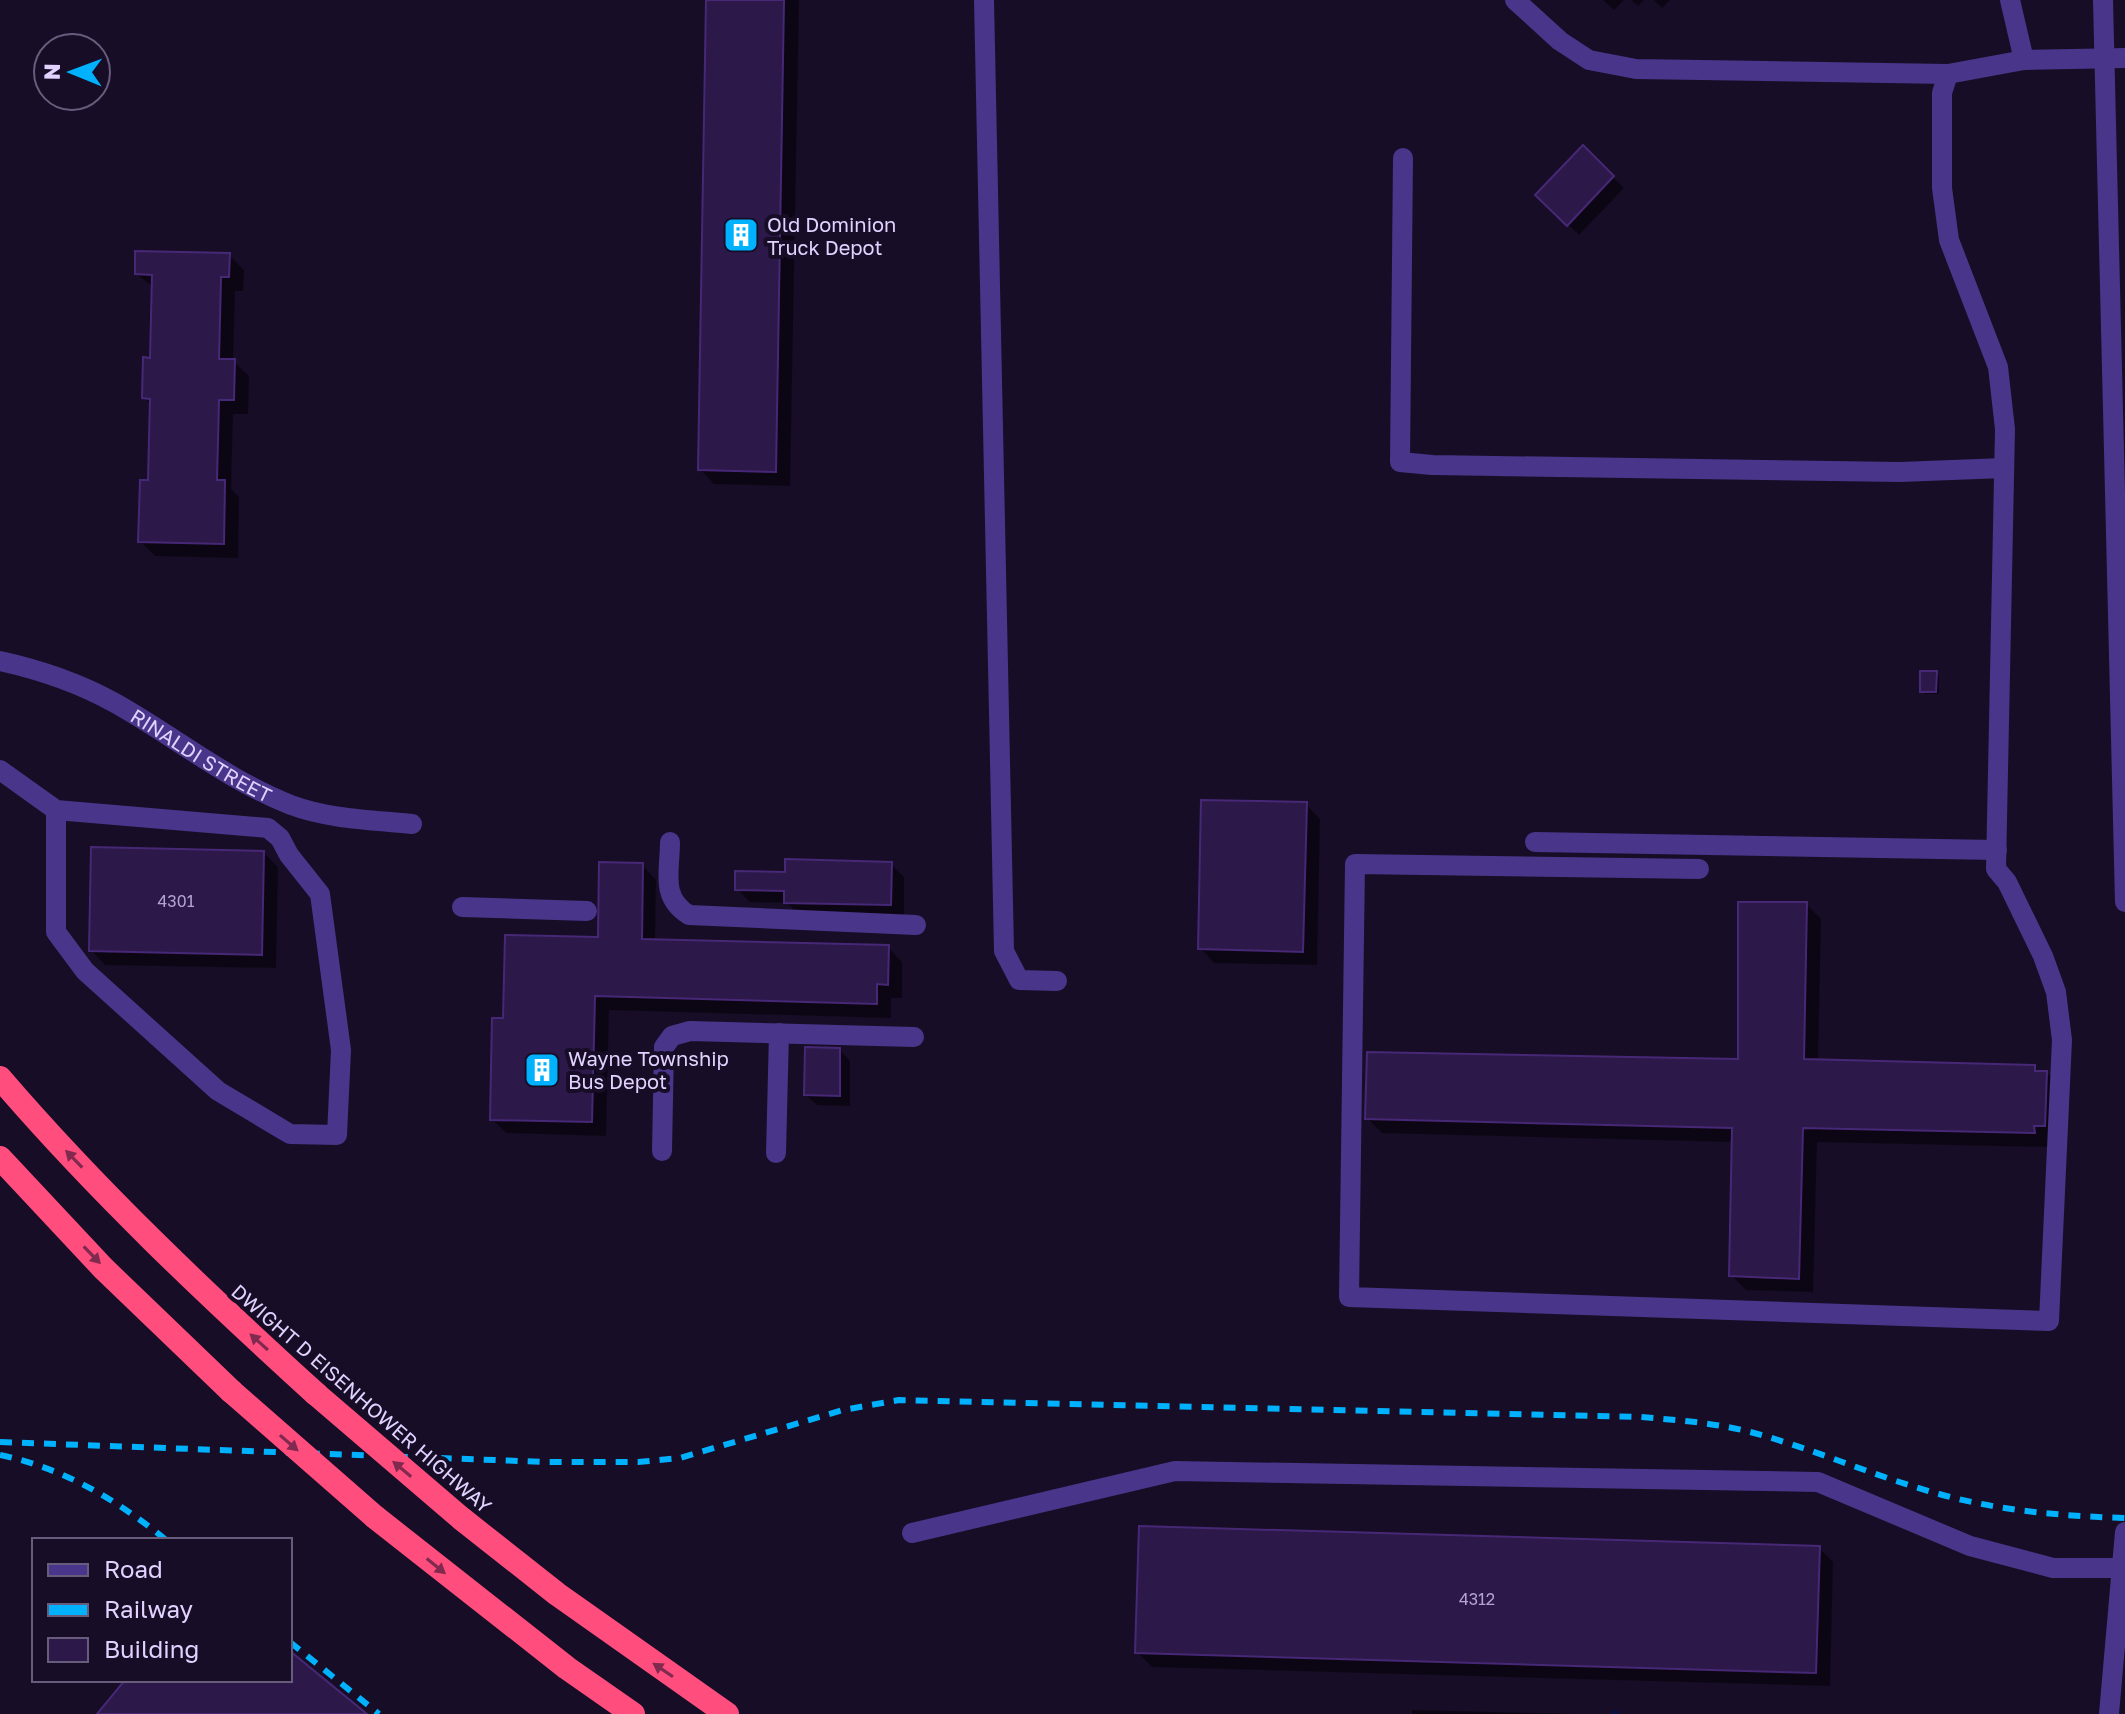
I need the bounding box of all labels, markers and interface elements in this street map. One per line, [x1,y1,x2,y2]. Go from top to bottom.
north arrow [32,32,112,112]
text: N [38,63,65,80]
place label: Old Dominion Truck Depot [767,212,896,259]
building icon: Old Dominion Truck Depot [722,216,760,254]
street label: RINALDI STREET [127,703,276,807]
house number: 4301 [158,891,195,911]
place label: Wayne Township Bus Depot [568,1046,729,1093]
building icon: Wayne Township Bus Depot [523,1051,561,1089]
one-way arrow [65,1150,84,1169]
one-way arrow [83,1246,101,1265]
street label: DWIGHT D EISENHOWER HIGHWAY [227,1279,497,1518]
one-way arrow [249,1333,268,1351]
one-way arrow [280,1433,299,1451]
one-way arrow [392,1461,412,1478]
legend [32,1538,292,1682]
text: Road [104,1554,163,1583]
one-way arrow [426,1558,446,1574]
house number: 4312 [1459,1589,1495,1609]
text: Railway [104,1594,193,1623]
text: Building [104,1634,199,1663]
one-way arrow [652,1663,673,1678]

